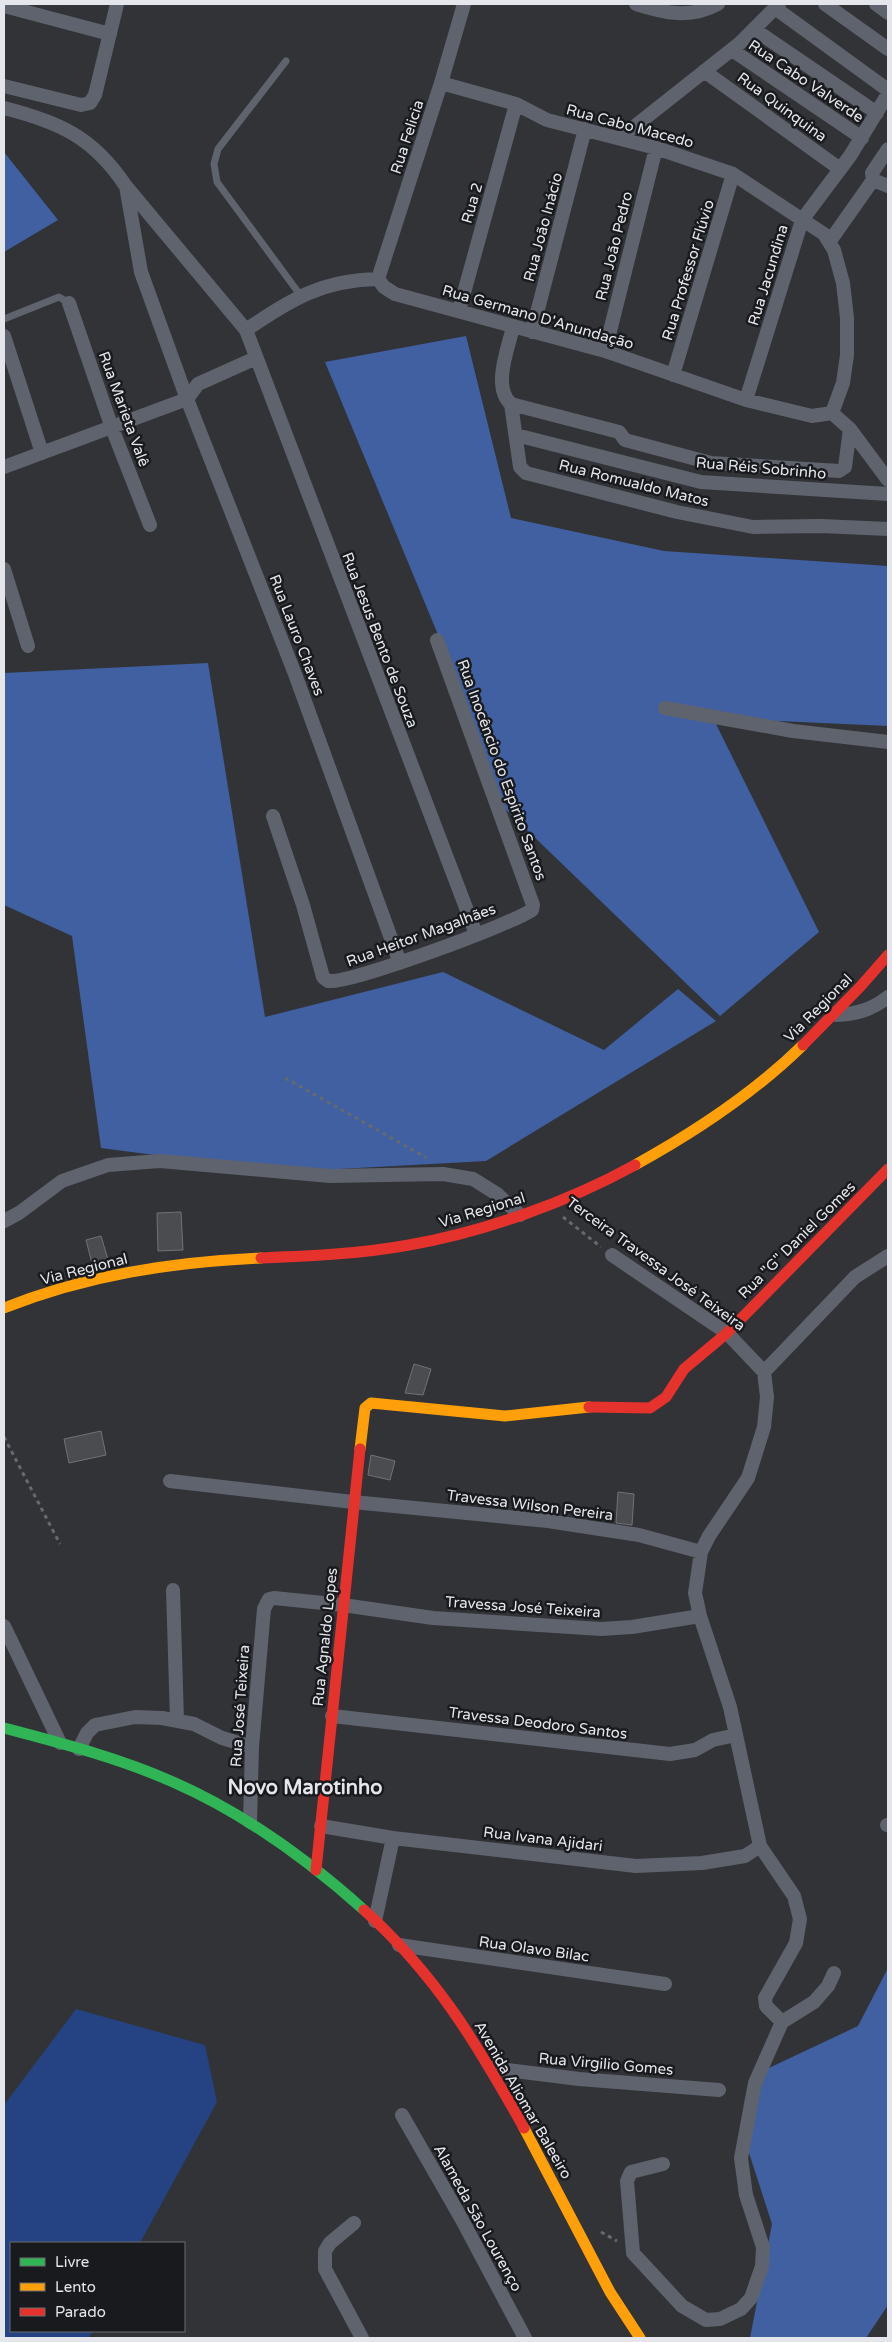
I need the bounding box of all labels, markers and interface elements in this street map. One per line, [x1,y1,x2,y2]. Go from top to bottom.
street label: Rua Cabo Valverde [745,36,867,126]
street label: Rua Quinquina [734,69,830,145]
street label: Rua Felicia [387,98,427,176]
street label: Rua Cabo Macedo [564,100,696,152]
street label: Rua João Inácio [520,170,566,284]
street label: Rua 2 [458,181,486,225]
street label: Rua João Pedro [592,189,636,303]
street label: Rua Professor Flúvio [658,197,718,343]
street label: Rua Jacundina [744,222,792,328]
street label: Rua Germano D'Anundação [440,281,636,353]
street label: Rua Marieta Valê [95,349,153,469]
street label: Rua Réis Sobrinho [695,453,827,483]
street label: Rua Romualdo Matos [557,456,711,510]
street label: Rua Jesus Bento de Souza [338,550,422,730]
street label: Rua Lauro Chaves [266,572,328,698]
street label: Rua Inocêncio do Espírito Santos [454,657,550,883]
street label: Rua Heitor Magalhães [344,900,498,970]
street label: Via Regional [780,970,856,1046]
street label: Rua "G" Daniel Gomes [735,1178,859,1302]
street label: Via Regional [437,1188,527,1232]
street label: Terceira Travessa José Teixeira [563,1193,749,1335]
street label: Via Regional [39,1249,129,1289]
street label: Travessa Wilson Pereira [446,1486,614,1524]
street label: Rua Agnaldo Lopes [309,1567,341,1707]
street label: Travessa José Teixeira [445,1593,601,1621]
street label: Rua José Teixeira [227,1644,253,1768]
street label: Travessa Deodoro Santos [448,1703,628,1743]
district label: Novo Marotinho [228,1776,382,1800]
street label: Rua Ivana Ajidari [482,1823,604,1855]
street label: Rua Olavo Bilac [478,1932,590,1966]
street label: Avenida Aliomar Baleeiro [470,2018,576,2182]
street label: Rua Virgilio Gomes [538,2049,674,2079]
street label: Alameda São Lourenço [430,2141,526,2295]
legend [10,2242,185,2332]
text: Livre [55,2253,89,2271]
text: Lento [55,2278,96,2296]
text: Parado [55,2303,106,2321]

